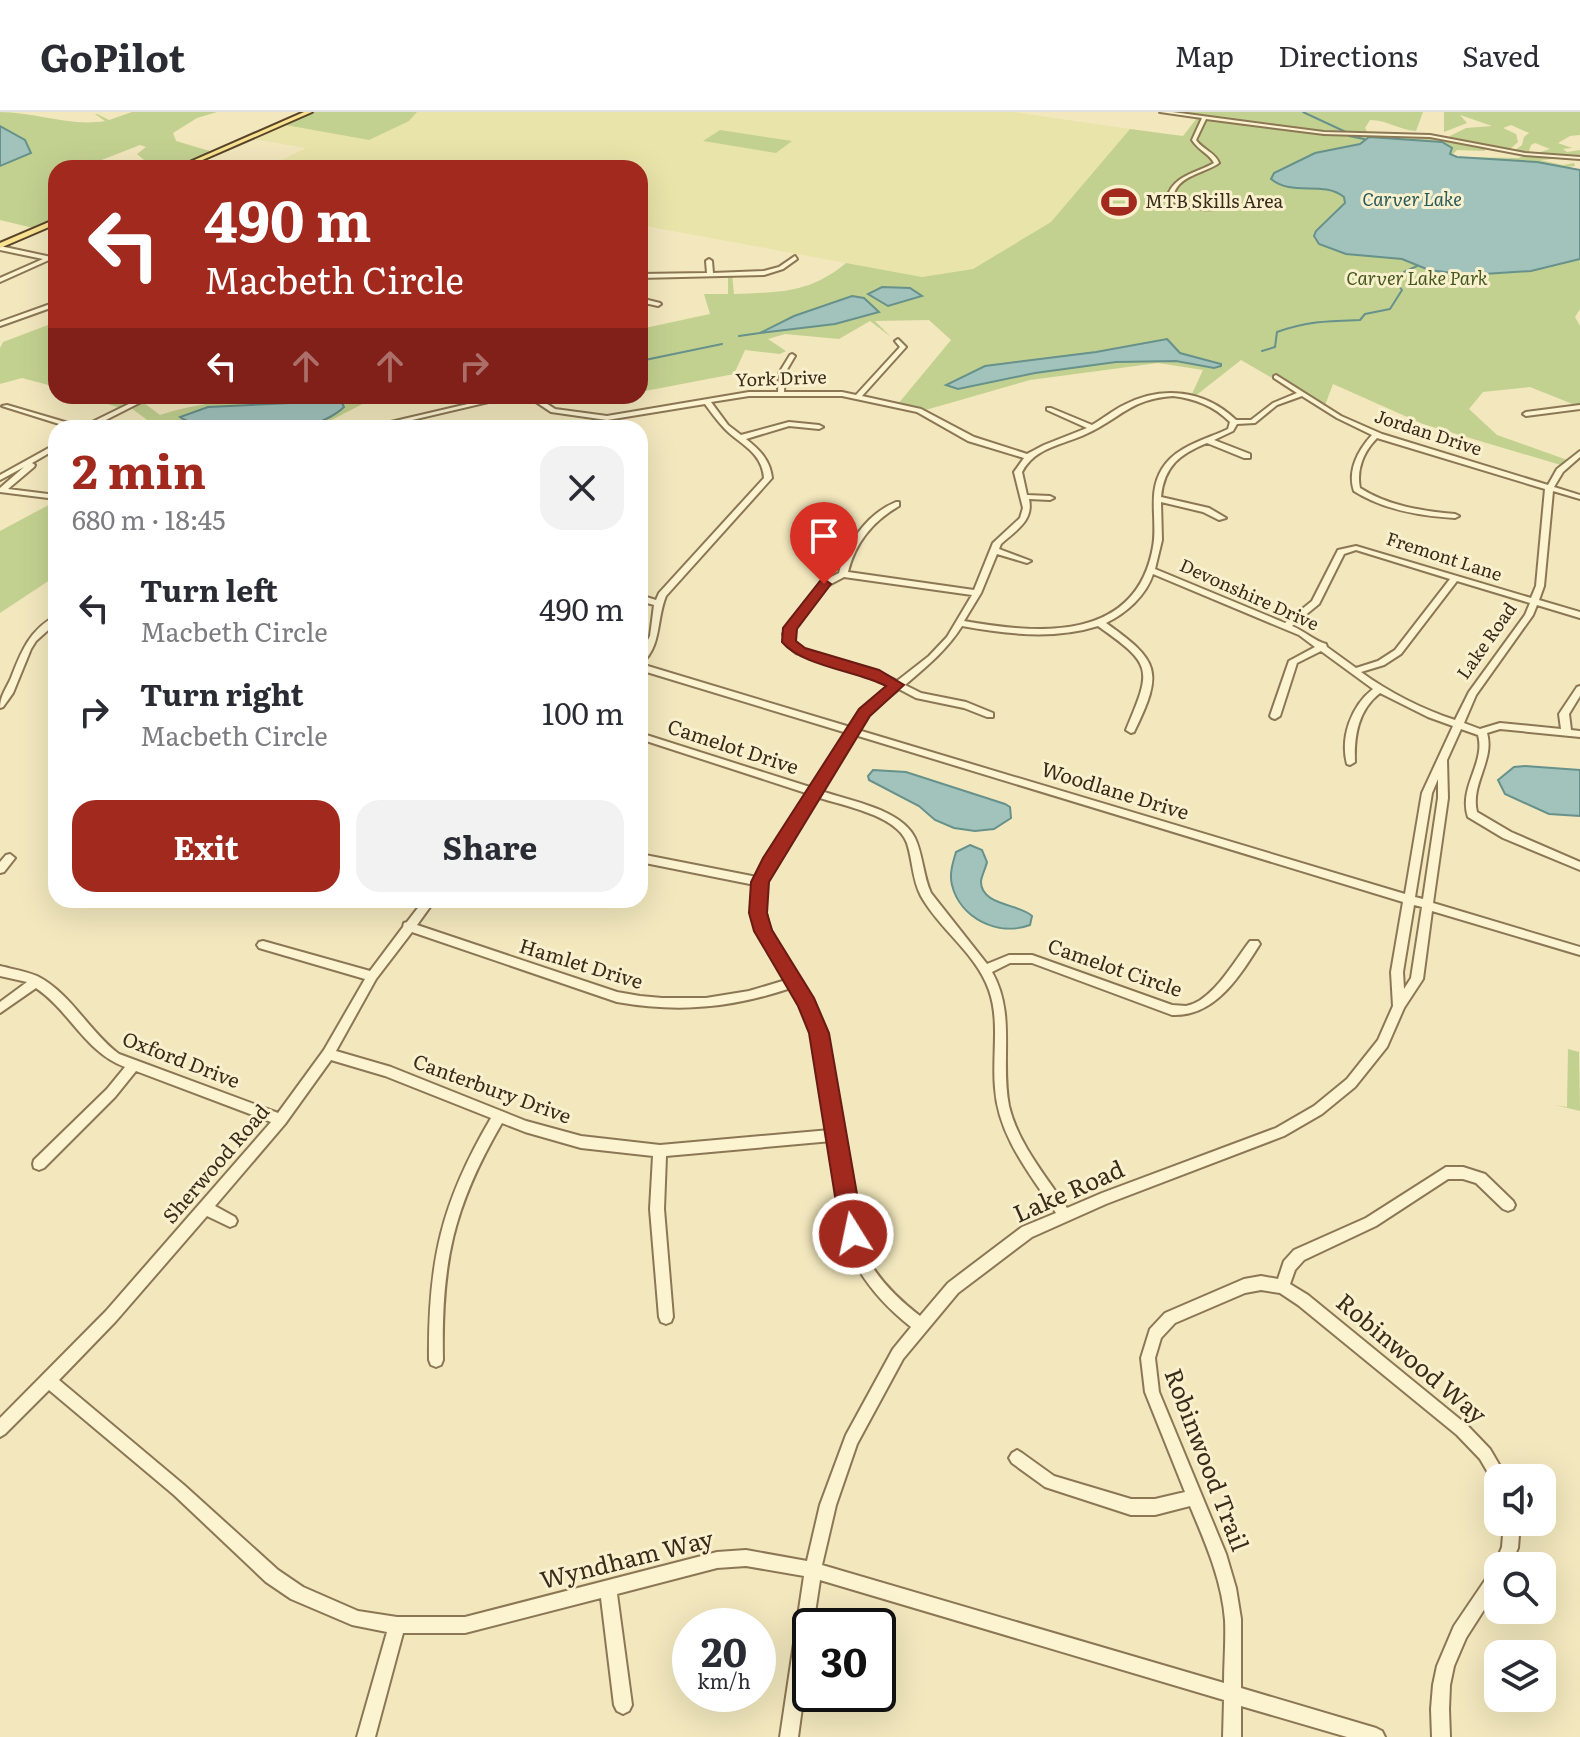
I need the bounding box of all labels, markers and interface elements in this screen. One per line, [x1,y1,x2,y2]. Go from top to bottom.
text: GoPilot [40,27,185,84]
text: Map [1175,34,1234,76]
text: Directions [1278,34,1418,76]
text: Saved [1462,34,1540,76]
text: 490 m [204,176,372,259]
sports icon: MTB Skills Area [1100,183,1138,221]
water label: Carver Lake [1362,185,1462,212]
place label: MTB Skills Area [1145,187,1284,214]
icon: left [72,192,176,296]
text: Macbeth Circle [204,252,464,305]
park label: Carver Lake Park [1346,264,1488,291]
icon: left [200,344,244,388]
icon: ahead [284,344,328,388]
icon: ahead [368,344,412,388]
icon: right [452,344,496,388]
street label: York Drive [735,362,827,393]
street label: Jordan Drive [1371,402,1486,462]
text: 2 min [72,433,206,504]
button: close [540,446,624,530]
text: 680 m · 18:45 [72,499,225,538]
pin [790,502,858,584]
icon: arrive [802,514,846,558]
street label: Fremont Lane [1383,524,1506,587]
street label: Devonshire Drive [1176,551,1324,636]
text: Turn left [140,567,278,611]
icon: left [72,586,116,630]
text: 490 m [539,586,624,630]
street label: Lake Road [1449,596,1522,684]
text: Macbeth Circle [140,611,328,650]
text: Turn right [140,671,304,715]
icon: right [72,690,116,734]
text: 100 m [542,690,624,734]
street label: Camelot Drive [664,710,803,780]
text: Macbeth Circle [140,715,328,754]
street label: Woodlane Drive [1038,752,1193,826]
button: Exit [72,800,340,892]
button: Share [356,800,624,892]
street label: Hamlet Drive [516,929,647,995]
street label: Camelot Circle [1044,929,1187,1003]
street label: Oxford Drive [119,1022,245,1094]
street label: Canterbury Drive [409,1045,576,1130]
street label: Sherwood Road [154,1096,275,1229]
street label: Lake Road [1007,1150,1129,1230]
position arrow [811,1192,895,1276]
street label: Robinwood Way [1330,1284,1496,1431]
street label: Robinwood Trail [1157,1363,1259,1555]
map controls [1484,1464,1556,1712]
button: sound [1484,1464,1556,1536]
street label: Wyndham Way [536,1519,717,1596]
button: search [1484,1552,1556,1624]
speed limit sign: 30 [792,1608,896,1712]
text: 20 [701,1620,747,1679]
button: layers [1484,1640,1556,1712]
text: km/h [697,1665,751,1695]

